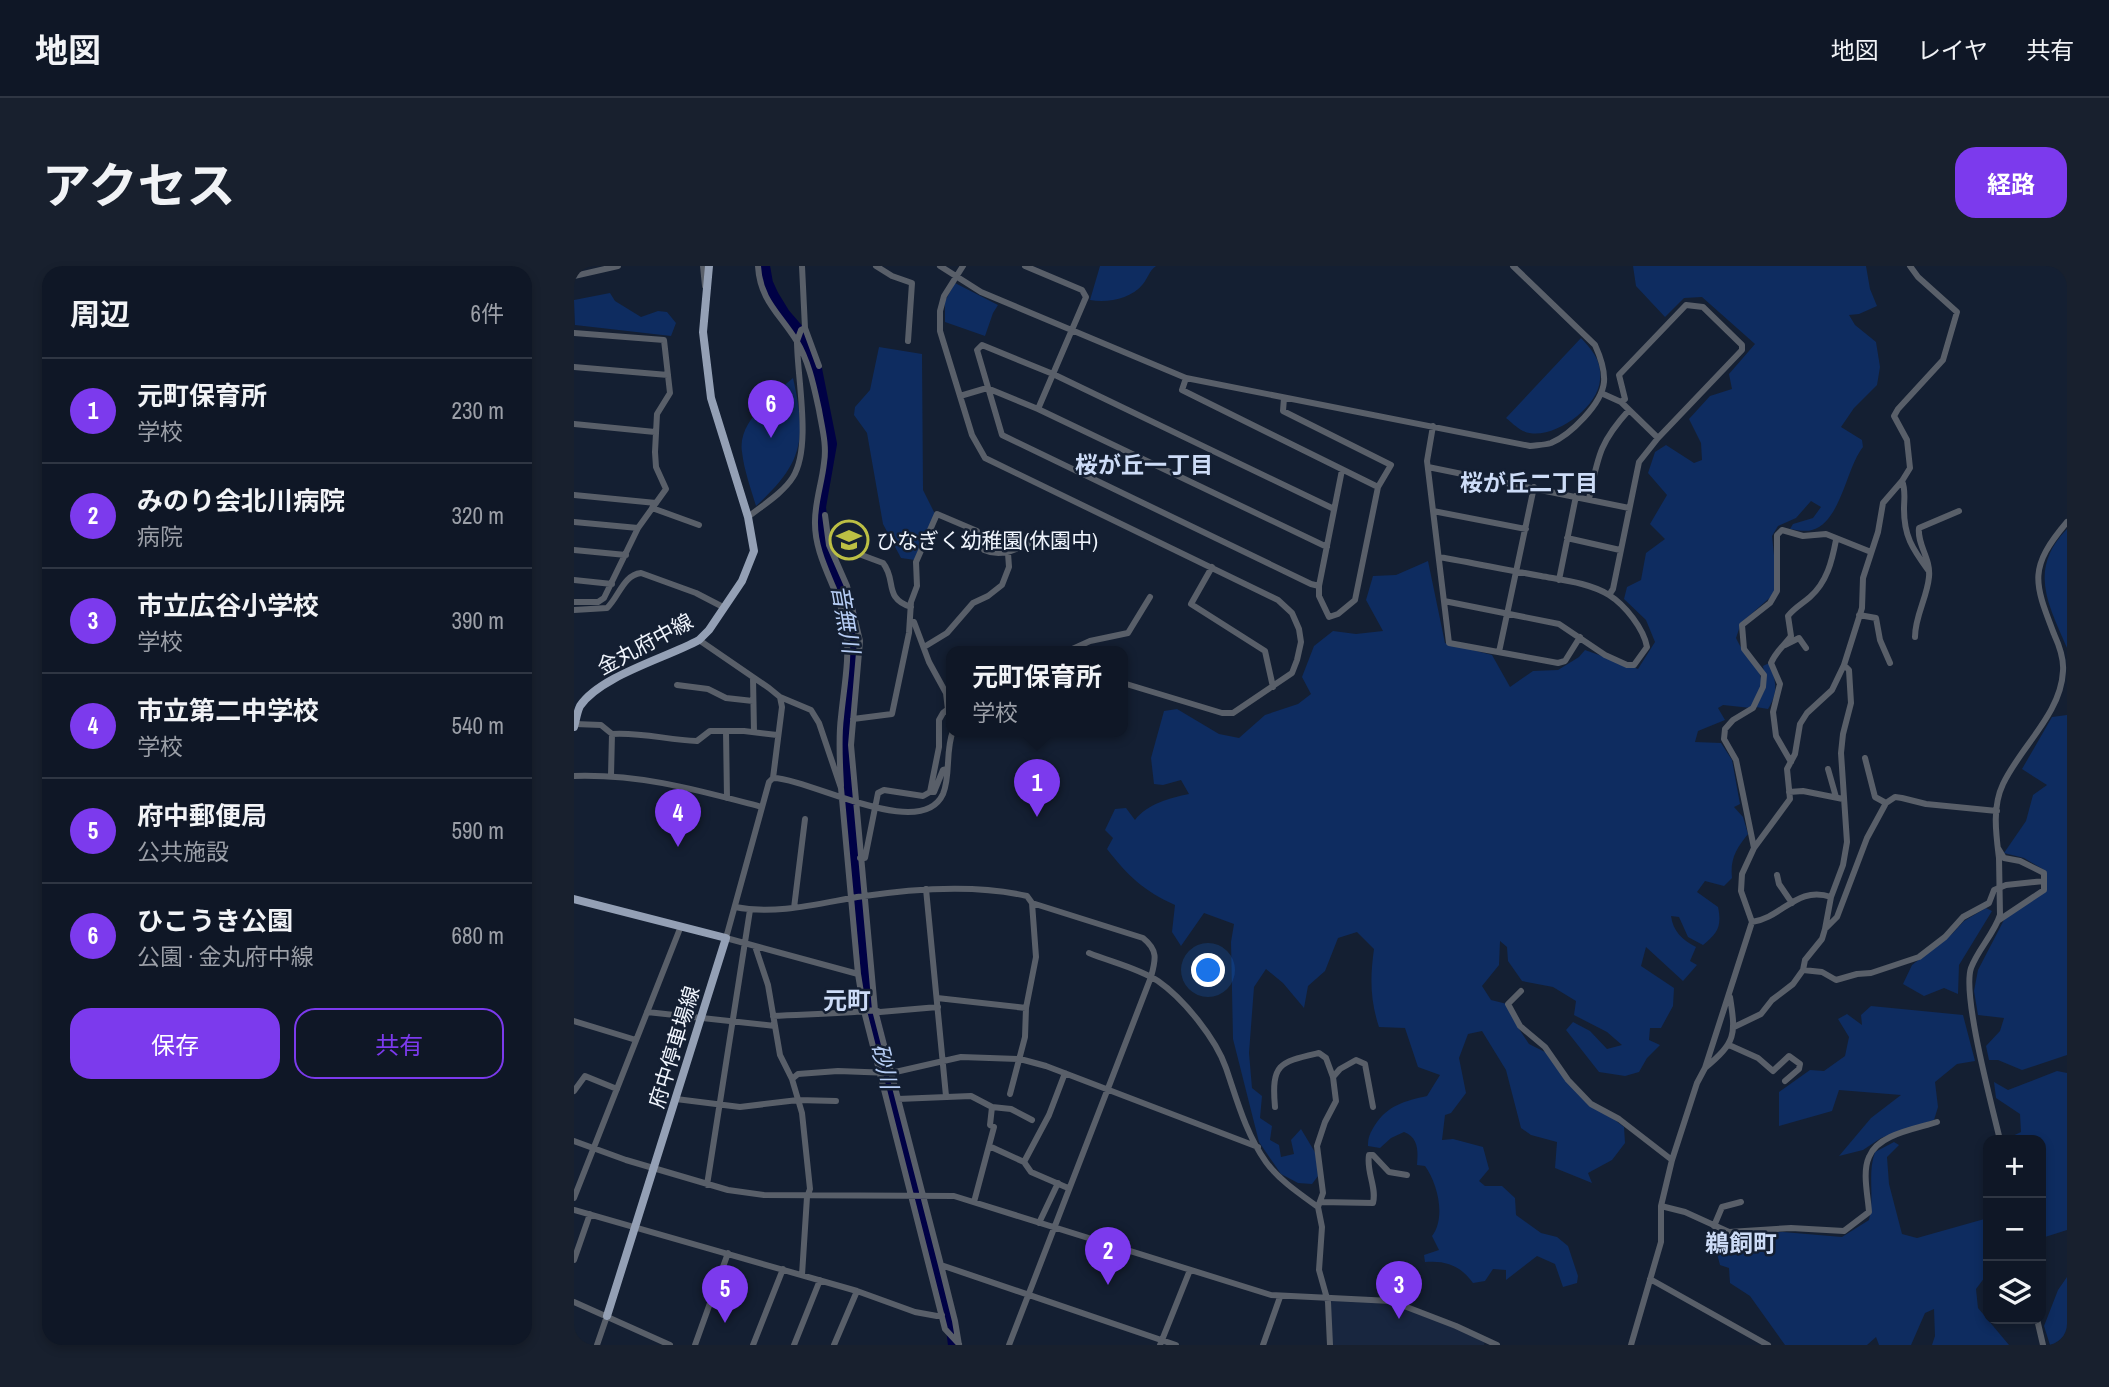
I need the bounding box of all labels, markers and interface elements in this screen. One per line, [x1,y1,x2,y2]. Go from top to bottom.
text: 地図 [35,28,101,72]
text: 地図 [1831,34,1879,66]
text: レイヤ [1917,34,1988,66]
text: 共有 [2026,34,2074,66]
button: 経路 [1955,147,2067,218]
text: アクセス [42,152,236,218]
text: 周辺 [70,294,130,334]
text: 6件 [471,298,504,329]
text: 元町保育所 [137,378,267,413]
pin: 6 [748,380,794,438]
text: 1 [88,395,98,426]
text: 230 m [452,395,504,426]
text: 学校 [137,416,183,447]
district label: 桜が丘一丁目 [1075,449,1213,480]
district label: 桜が丘二丁目 [1460,467,1598,498]
text: みのり会北川病院 [137,483,345,518]
text: 2 [88,500,98,531]
text: 320 m [452,500,504,531]
school or university icon: ひなぎく幼稚園(休園中) [828,519,870,561]
text: 病院 [137,521,183,552]
place label: ひなぎく幼稚園(休園中) [876,526,1098,555]
water label: 音無川 [825,582,868,659]
text: 市立広谷小学校 [137,588,319,623]
text: 3 [88,605,98,636]
text: 390 m [452,605,504,636]
street label: 金丸府中線 [592,607,698,681]
text: 学校 [137,626,183,657]
popup [946,646,1128,737]
text: 元町保育所 [972,659,1102,694]
text: 市立第二中学校 [137,693,319,728]
text: 学校 [972,697,1018,728]
text: 4 [88,710,98,741]
text: 540 m [452,710,504,741]
text: 学校 [137,731,183,762]
pin: 1 [1014,759,1060,817]
pin: 4 [655,789,701,847]
text: 府中郵便局 [137,798,267,833]
text: 5 [88,815,98,846]
text: 590 m [452,815,504,846]
text: 公共施設 [137,836,229,867]
text: ひこうき公園 [137,903,293,938]
text: 6 [88,920,98,951]
text: 680 m [452,920,504,951]
text: 公園 · 金丸府中線 [137,941,314,972]
your location [1191,953,1225,987]
street label: 府中停車場線 [642,983,706,1111]
district label: 元町 [823,984,871,1016]
button: 保存 [70,1008,280,1079]
button: 共有 [294,1008,504,1079]
water label: 砂川 [864,1040,906,1095]
map controls [1983,1135,2046,1324]
button: + [1983,1135,2046,1198]
button: − [1983,1198,2046,1261]
pin: 2 [1085,1227,1131,1285]
district label: 鵜飼町 [1705,1227,1777,1259]
pin: 3 [1376,1261,1422,1319]
button: layers [1983,1261,2046,1324]
pin: 5 [702,1265,748,1323]

